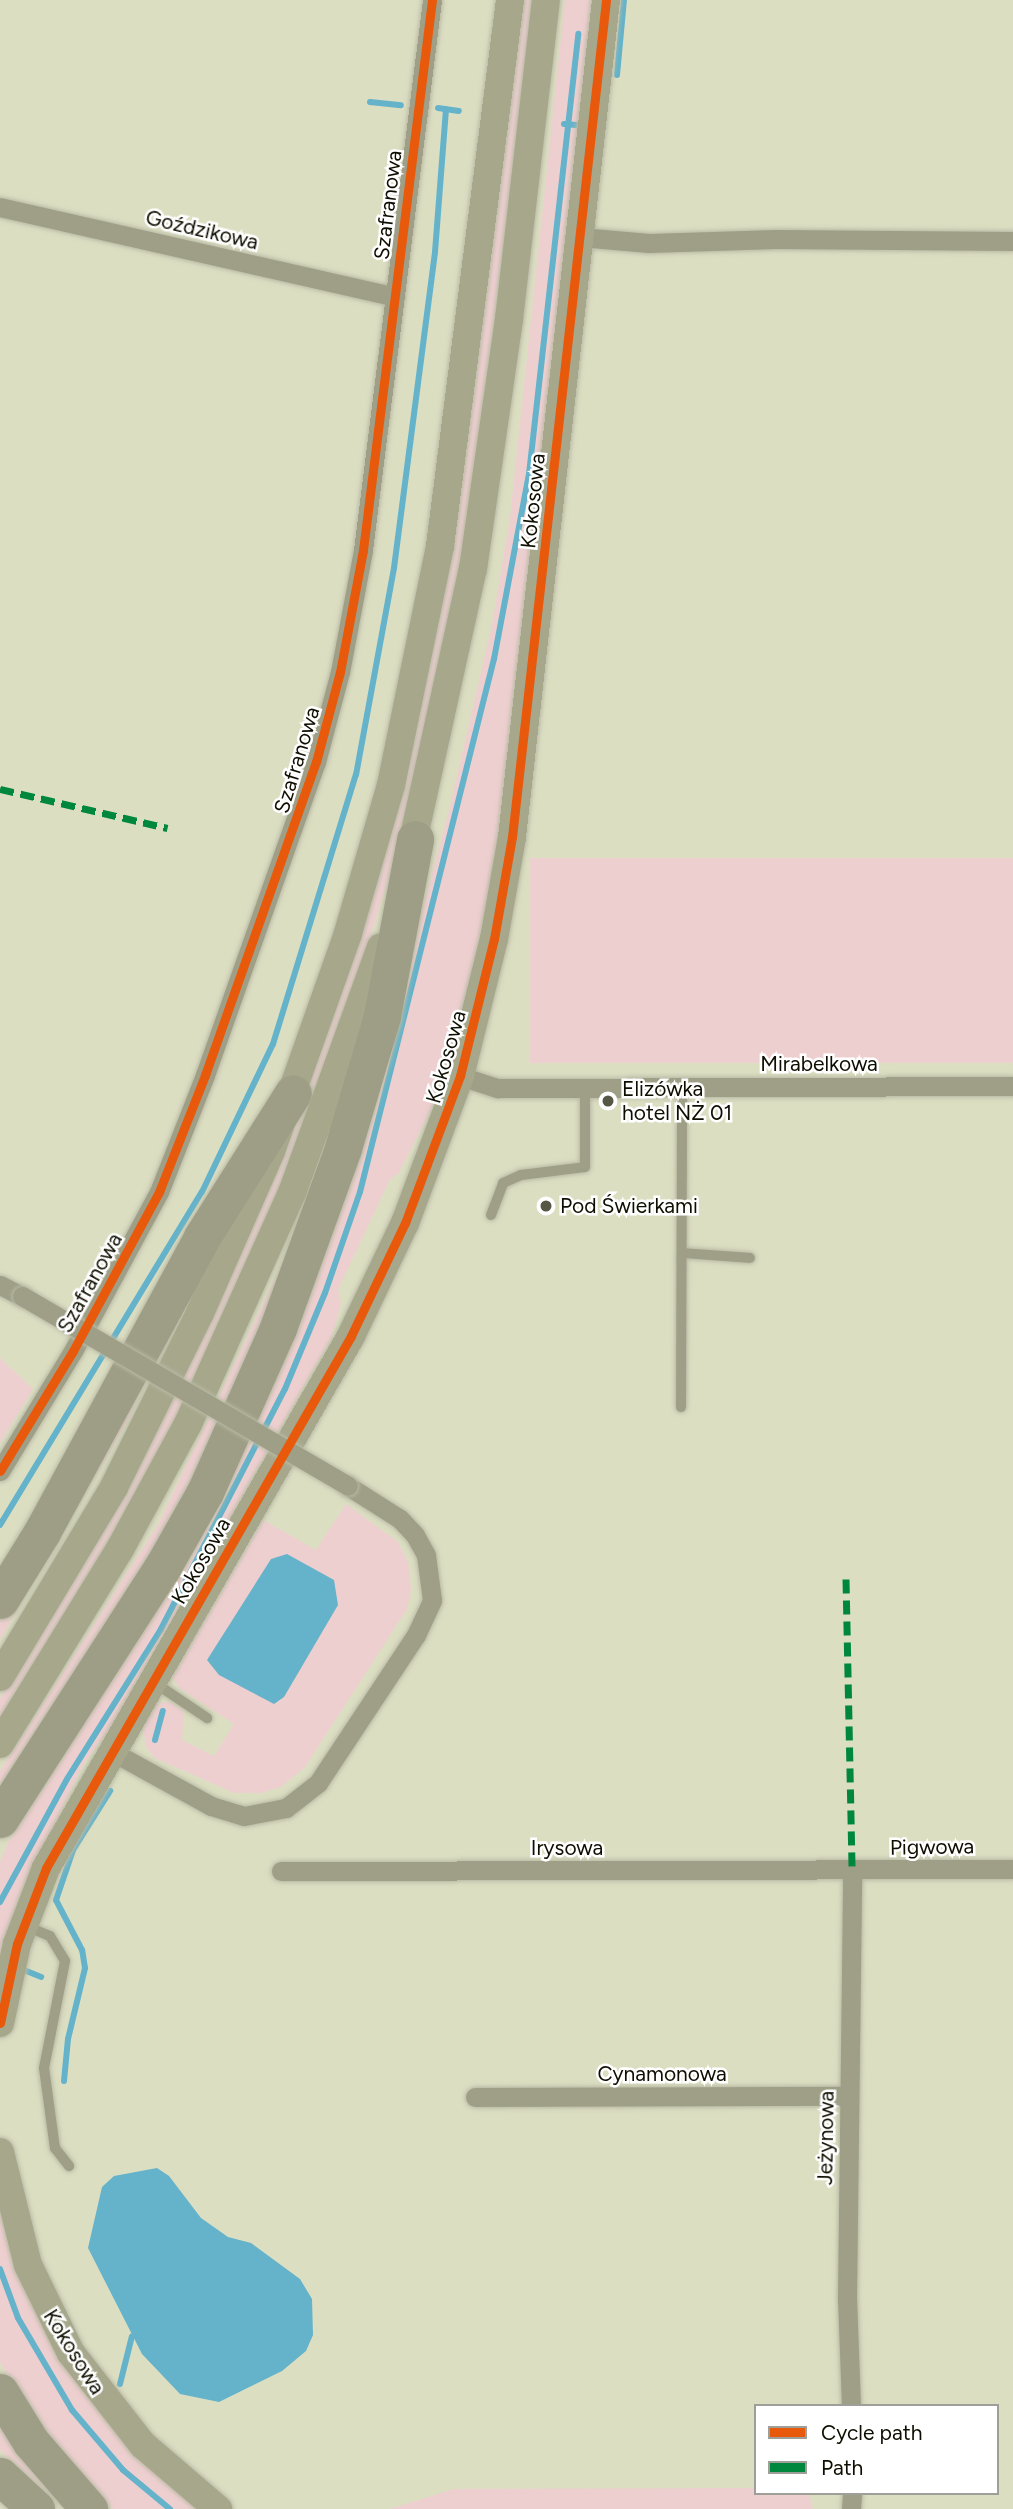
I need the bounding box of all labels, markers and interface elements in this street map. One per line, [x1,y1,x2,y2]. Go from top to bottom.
street label: Szafranowa [369,149,407,261]
street label: Goździkowa [143,205,261,255]
street label: Kokosowa [515,452,551,550]
street label: Szafranowa [269,704,325,816]
street label: Kokosowa [421,1008,471,1106]
street label: Mirabelkowa [760,1051,878,1077]
place label: Elizówka hotel NŻ 01 [622,1076,732,1126]
marker: Elizówka hotel NŻ 01 [600,1093,616,1109]
place label: Pod Świerkami [560,1193,698,1219]
marker: Pod Świerkami [538,1198,554,1214]
street label: Szafranowa [52,1229,128,1337]
street label: Kokosowa [166,1513,236,1609]
street label: Pigwowa [890,1834,974,1860]
street label: Irysowa [531,1835,603,1861]
street label: Cynamonowa [597,2061,727,2087]
street label: Jeżynowa [813,2091,839,2185]
street label: Kokosowa [38,2305,110,2399]
legend [754,2404,999,2495]
text: Cycle path [821,2420,922,2445]
text: Path [821,2455,863,2480]

